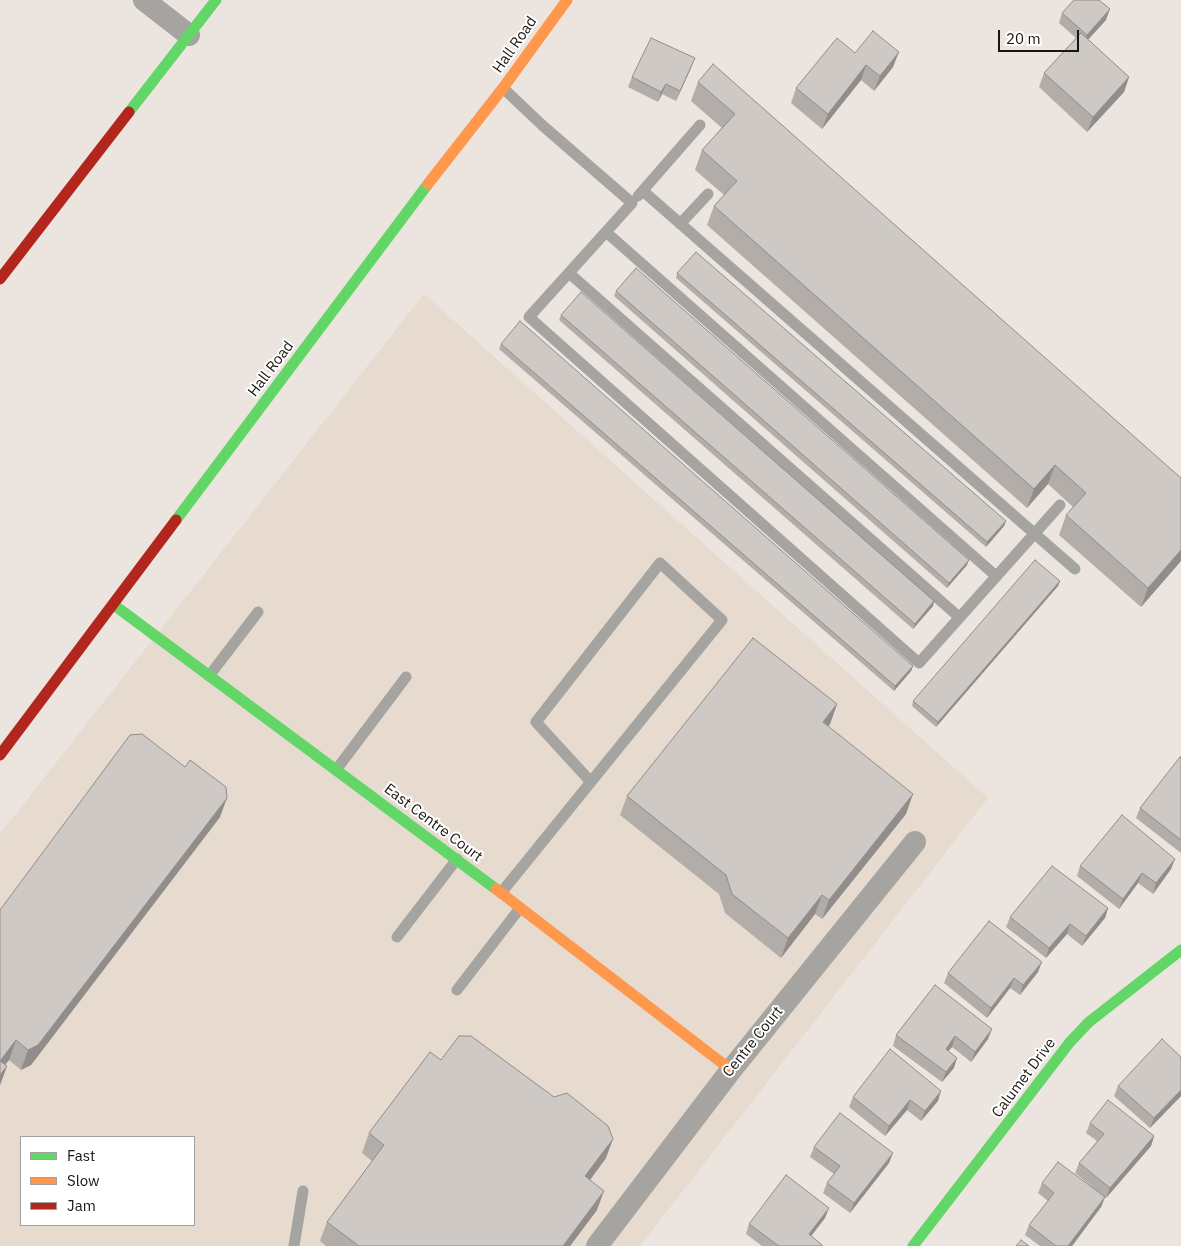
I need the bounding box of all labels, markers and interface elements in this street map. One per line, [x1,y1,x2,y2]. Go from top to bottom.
street label: Hall Road [489,13,541,77]
scale bar [1001,20,1082,52]
text: 20 m [1006,29,1041,48]
street label: Hall Road [244,338,298,400]
street label: East Centre Court [380,780,486,866]
street label: Centre Court [719,1003,787,1081]
street label: Calumet Drive [988,1035,1060,1121]
legend [20,1136,195,1226]
text: Fast [67,1146,95,1165]
text: Slow [67,1171,100,1190]
text: Jam [67,1196,96,1215]

